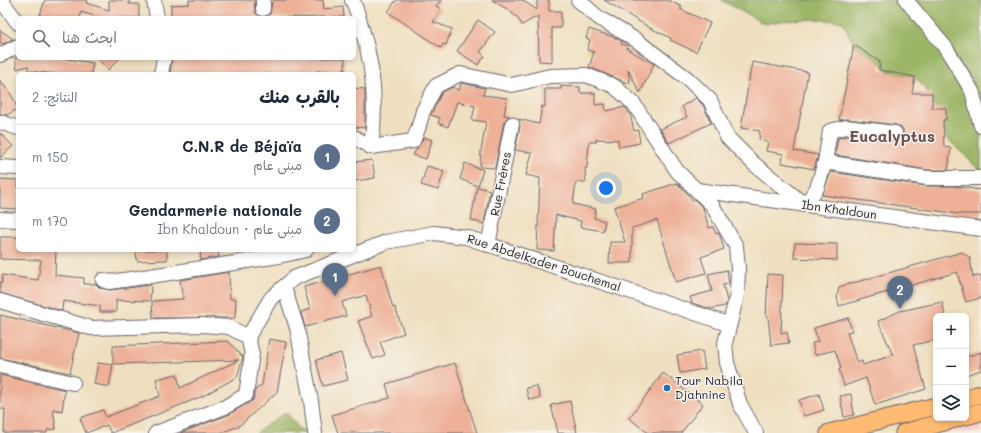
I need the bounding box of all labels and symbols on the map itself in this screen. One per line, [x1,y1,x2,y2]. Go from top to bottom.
district label: Eucalyptus [849,125,935,146]
street label: Rue Frères [486,150,514,217]
your location [596,178,616,198]
street label: Ibn Khaldoun [800,196,878,222]
street label: Rue Abdelkader Bouchemal [465,230,623,294]
pin: 1 [322,263,348,296]
pin: 2 [887,276,913,309]
place label: Tour Nabila Djahnine [675,372,743,402]
marker: Tour Nabila Djahnine [662,383,672,393]

